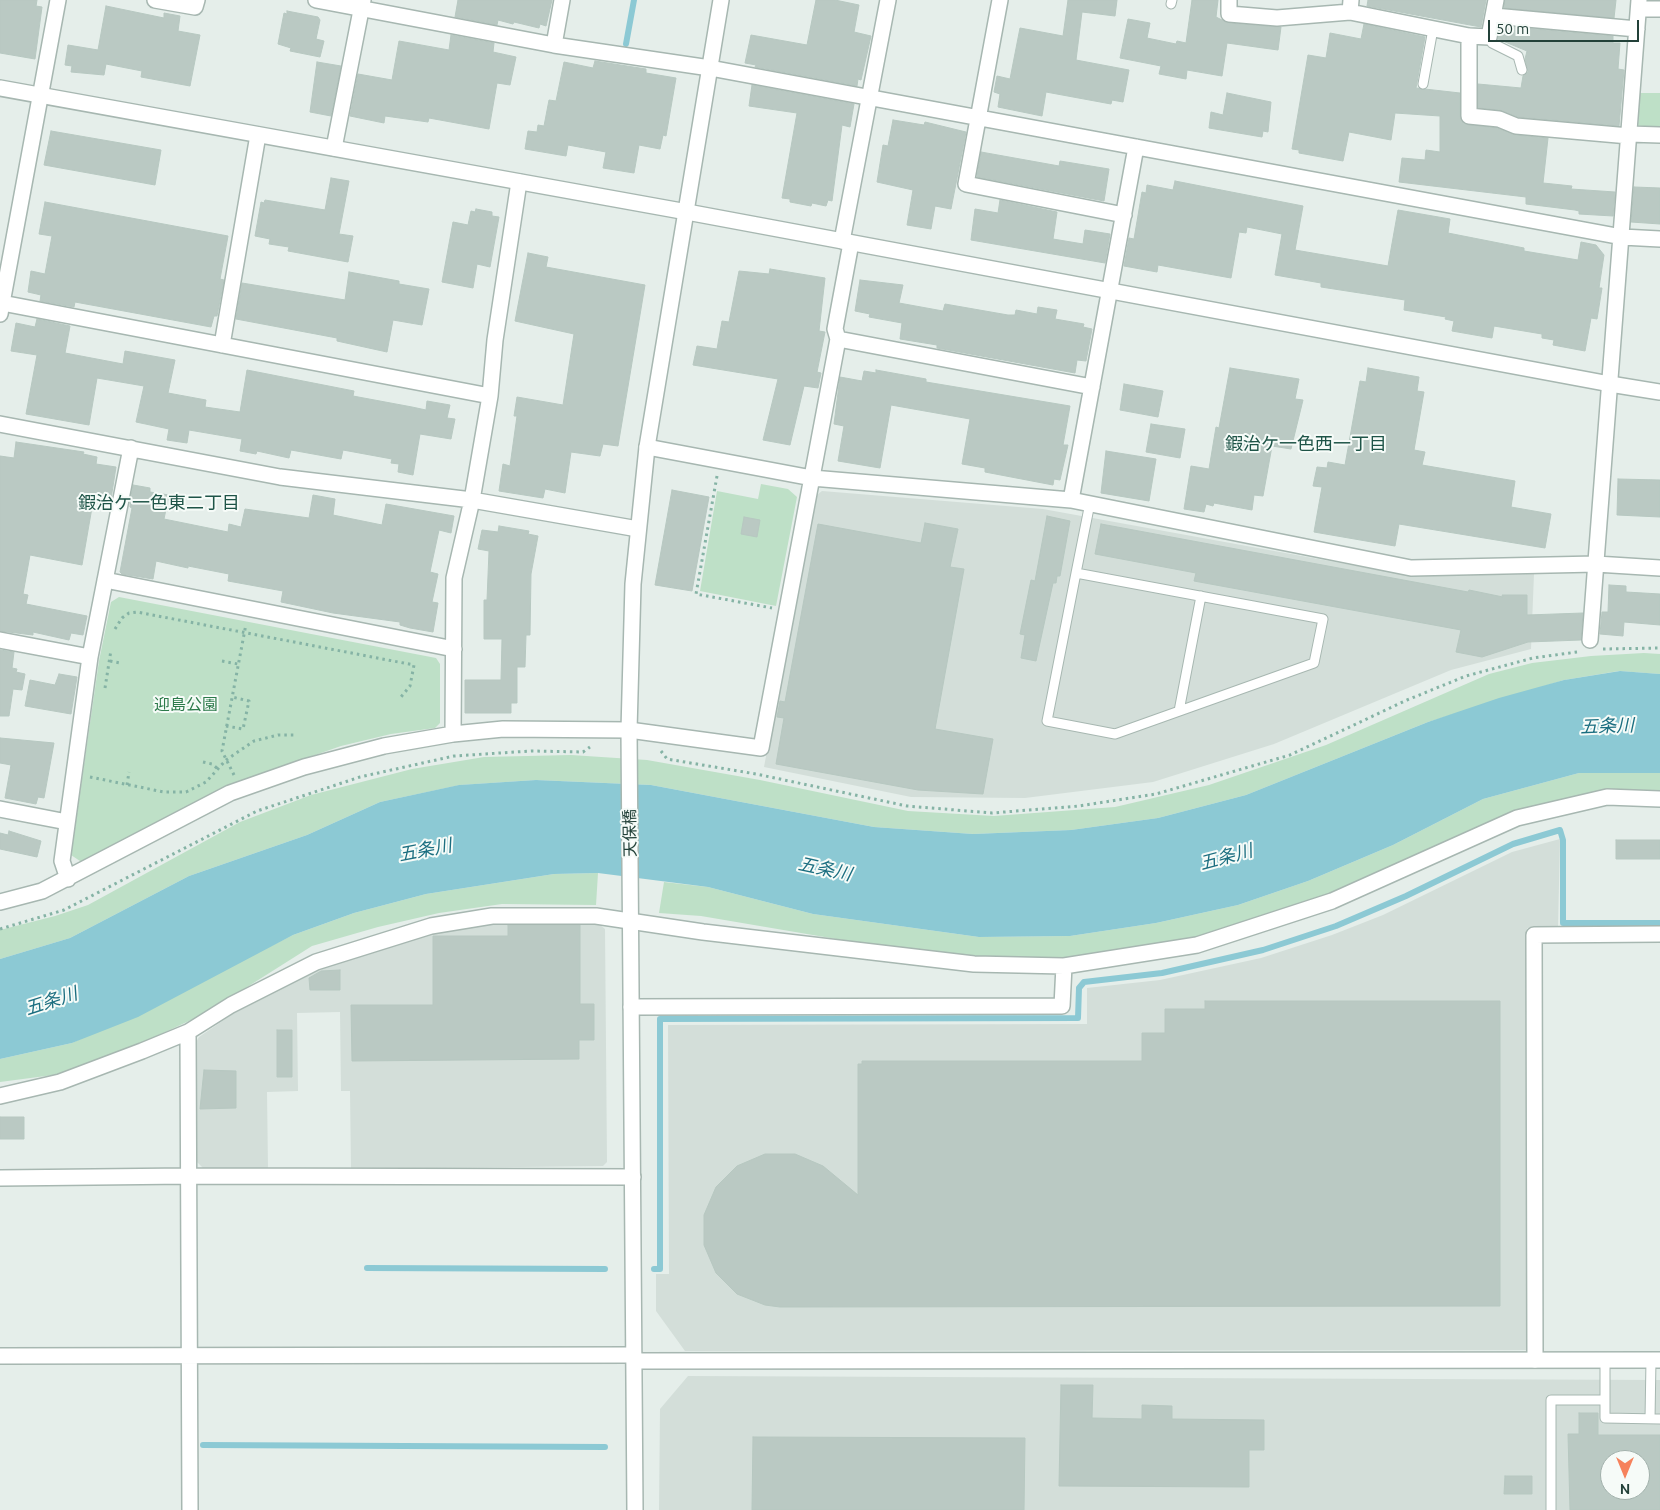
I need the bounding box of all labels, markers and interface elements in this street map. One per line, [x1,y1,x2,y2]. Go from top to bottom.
scale bar [1490,10,1641,42]
text: 50 m [1496,20,1529,37]
district label: 鍜治ケ一色西一丁目 [1225,433,1387,455]
district label: 鍜治ケ一色東二丁目 [78,492,240,514]
park label: 迎島公園 [154,695,218,715]
water label: 五条川 [1580,714,1634,738]
street label: 天保橋 [620,809,640,857]
water label: 五条川 [396,834,454,866]
water label: 五条川 [1197,840,1255,874]
water label: 五条川 [796,853,854,885]
water label: 五条川 [22,982,80,1020]
north arrow [1600,1450,1650,1500]
text: N [1620,1481,1630,1497]

